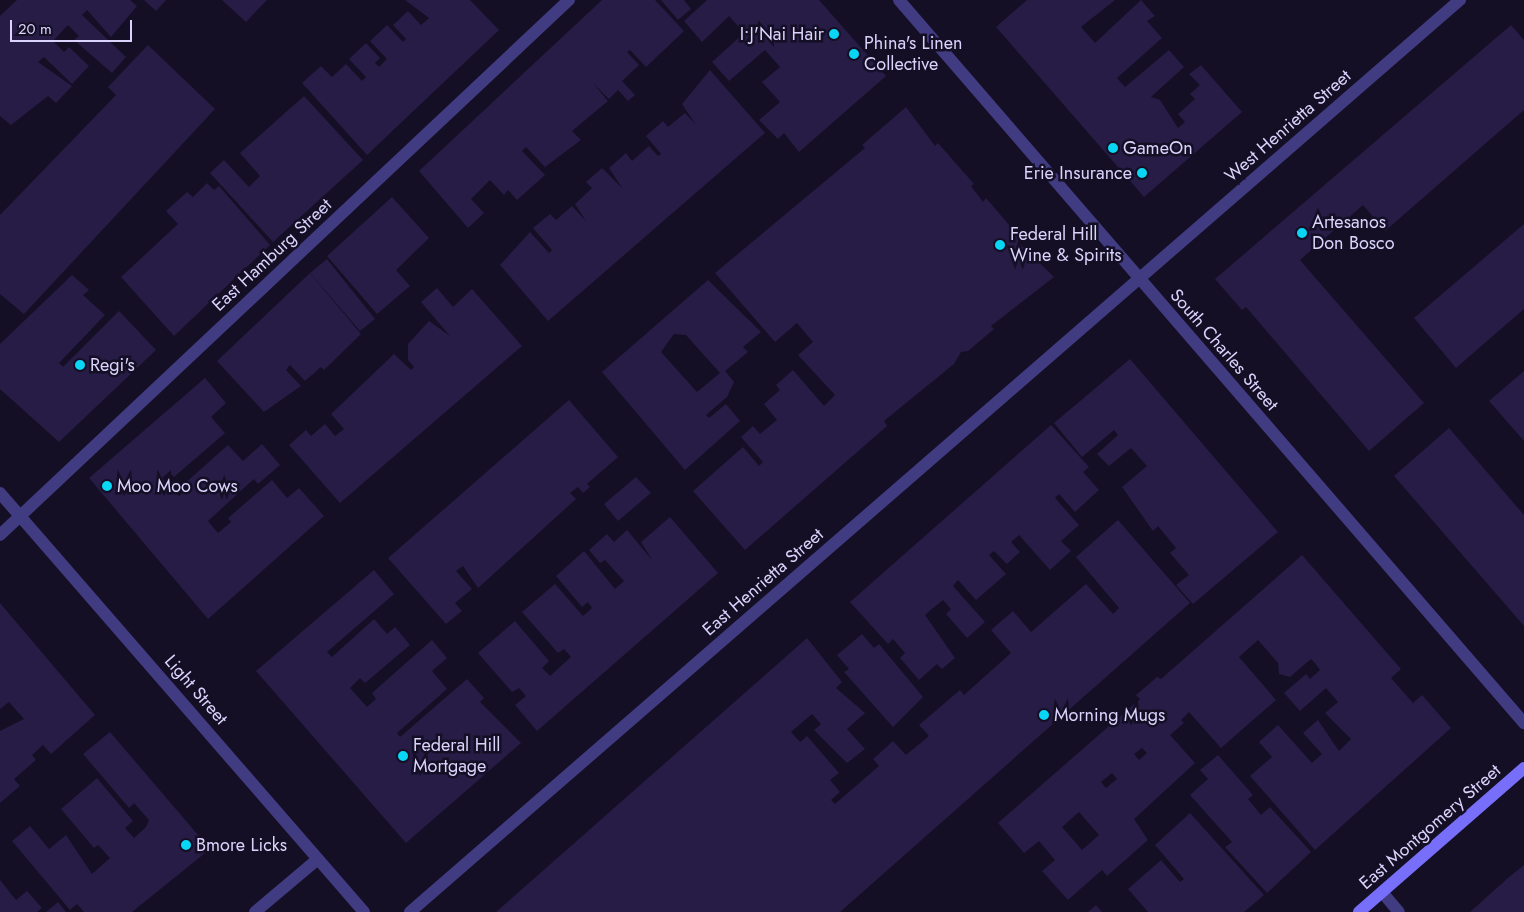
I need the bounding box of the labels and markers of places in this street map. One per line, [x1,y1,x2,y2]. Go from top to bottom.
place label: I•J'Nai Hair [740,23,824,45]
marker: I•J'Nai Hair [828,28,840,40]
place label: Phina's Linen Collective [864,33,962,76]
marker: Phina's Linen Collective [848,48,860,60]
place label: GameOn [1123,137,1193,159]
marker: GameOn [1107,142,1119,154]
place label: Erie Insurance [1024,162,1132,184]
marker: Erie Insurance [1136,167,1148,179]
place label: Artesanos Don Bosco [1312,212,1394,254]
place label: Federal Hill Wine & Spirits [1010,224,1121,266]
marker: Artesanos Don Bosco [1296,227,1308,239]
marker: Federal Hill Wine & Spirits [994,239,1006,251]
place label: Regi's [90,354,135,376]
marker: Regi's [74,359,86,371]
place label: Moo Moo Cows [117,475,238,497]
marker: Moo Moo Cows [101,480,113,492]
place label: Morning Mugs [1054,704,1165,726]
marker: Morning Mugs [1038,709,1050,721]
place label: Federal Hill Mortgage [413,735,500,778]
marker: Federal Hill Mortgage [397,750,409,762]
place label: Bmore Licks [196,834,287,856]
marker: Bmore Licks [180,839,192,851]

